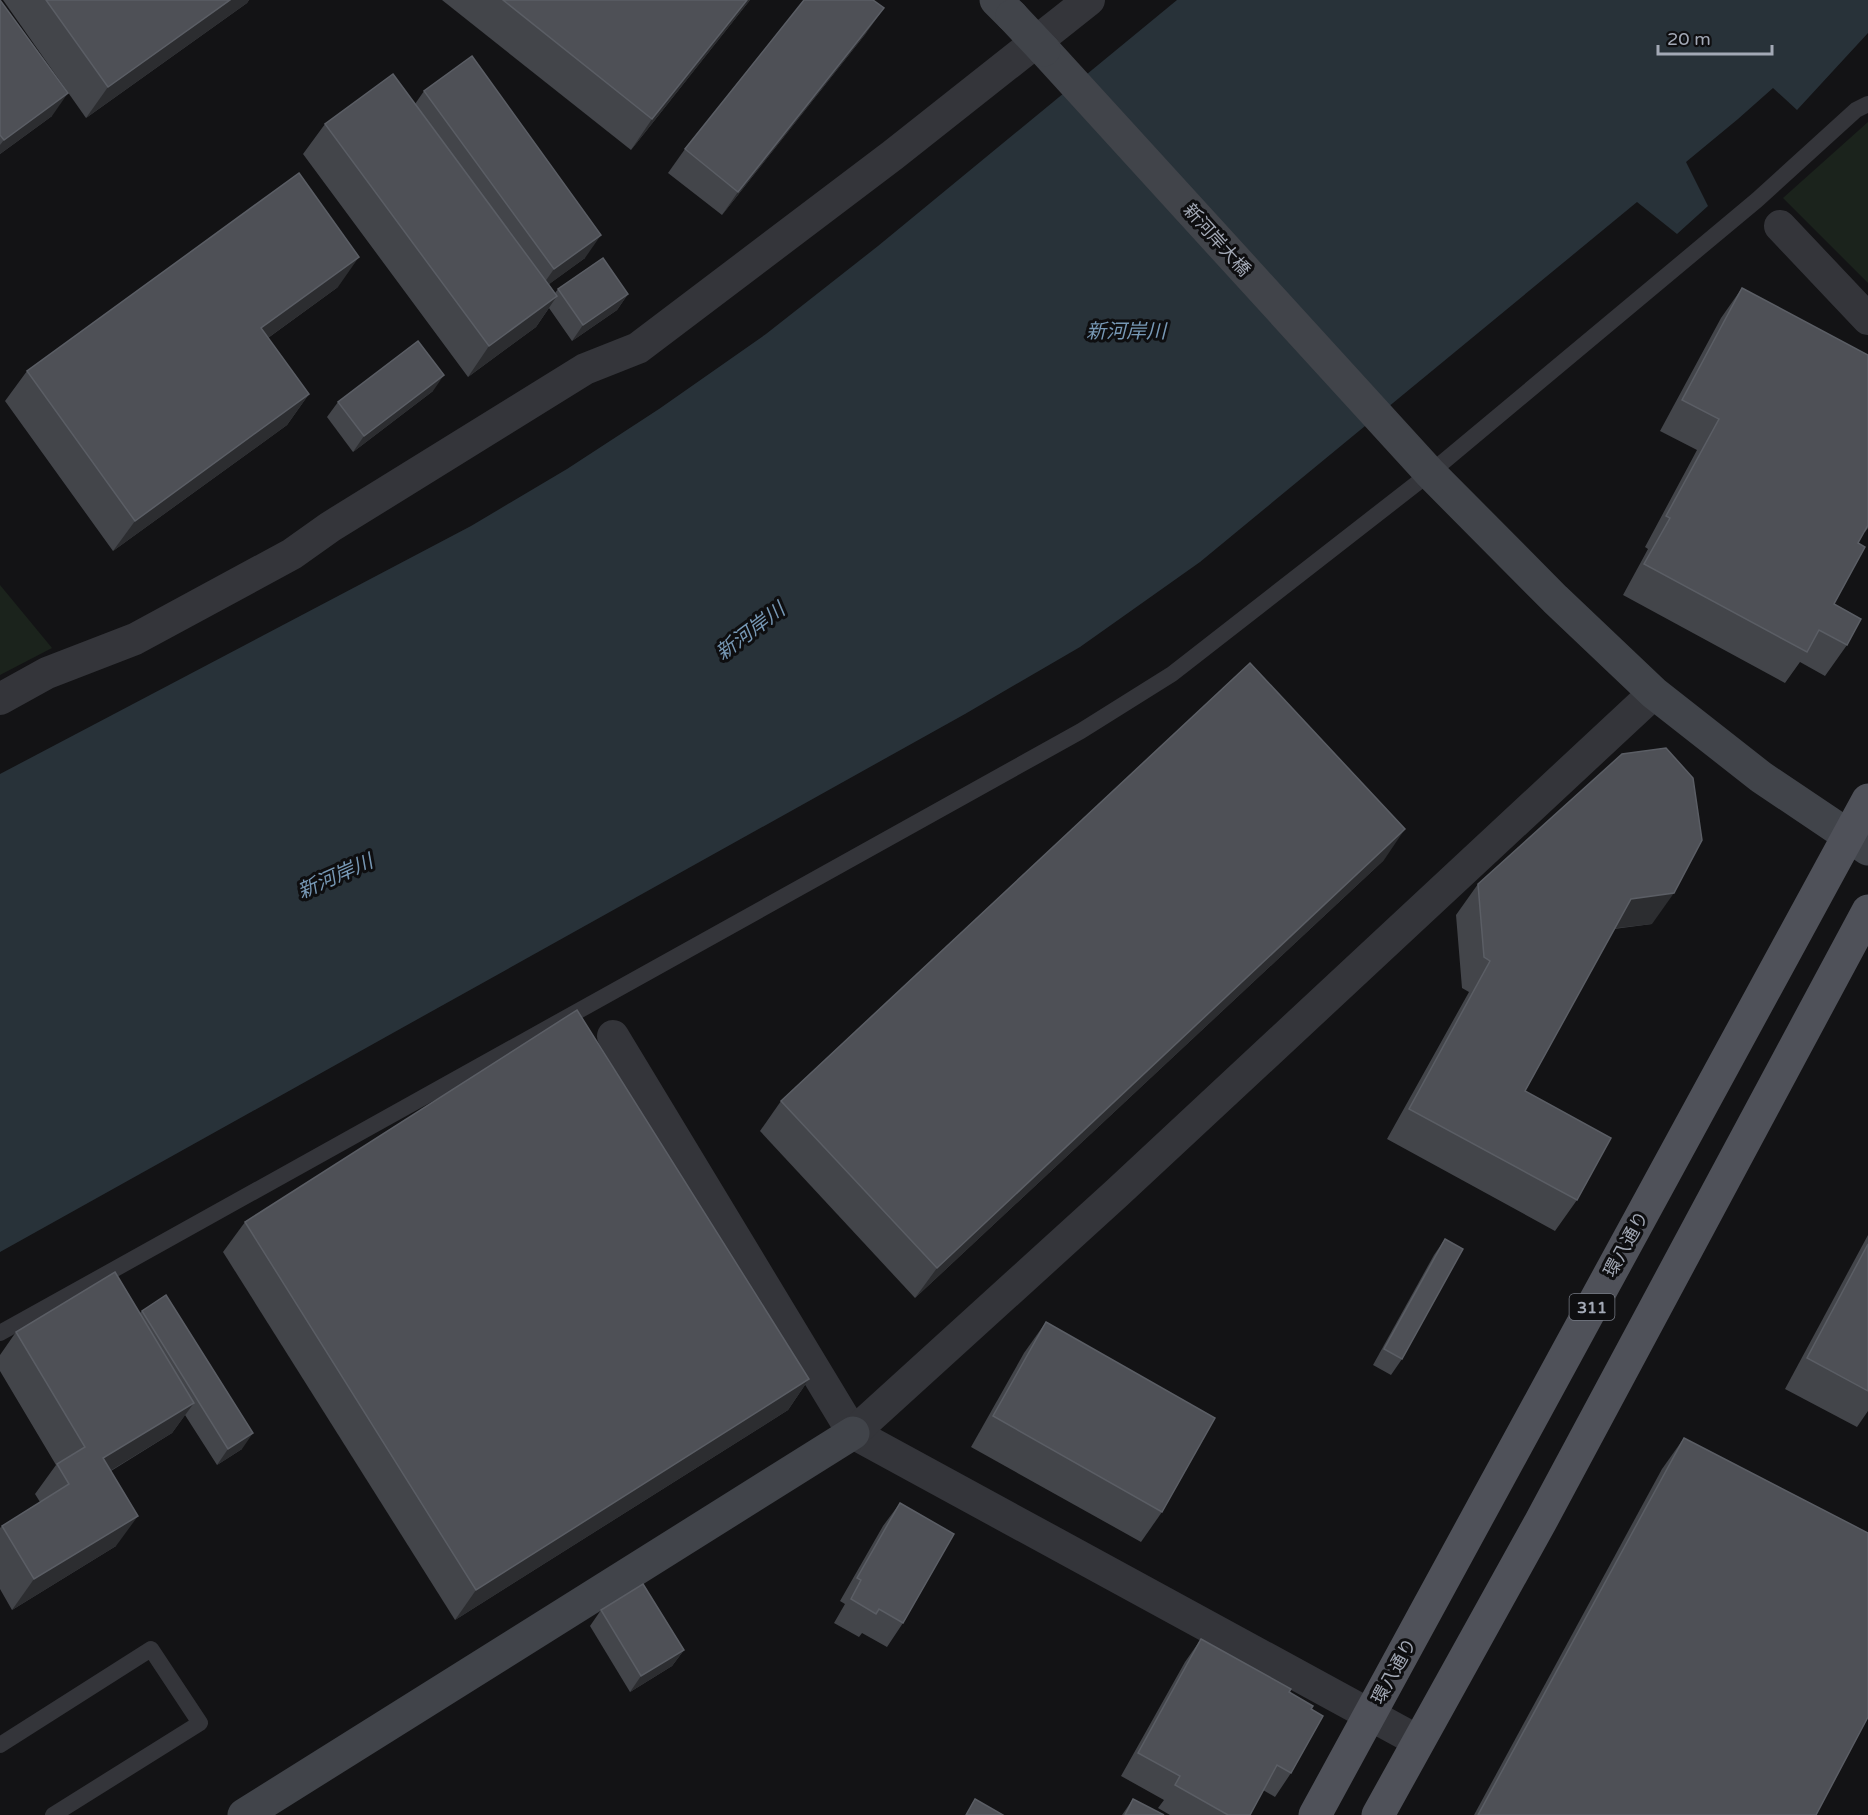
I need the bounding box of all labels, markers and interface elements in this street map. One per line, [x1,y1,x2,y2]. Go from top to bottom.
scale bar [1658,18,1772,56]
text: 20 m [1667,28,1711,50]
street label: 新河岸大橋 [1179,199,1255,281]
water label: 新河岸川 [1086,320,1168,344]
water label: 新河岸川 [711,597,791,665]
water label: 新河岸川 [294,849,379,904]
street label: 環八通り [1599,1207,1653,1281]
road number: 311 [1570,1294,1614,1320]
street label: 環八通り [1367,1634,1421,1708]

